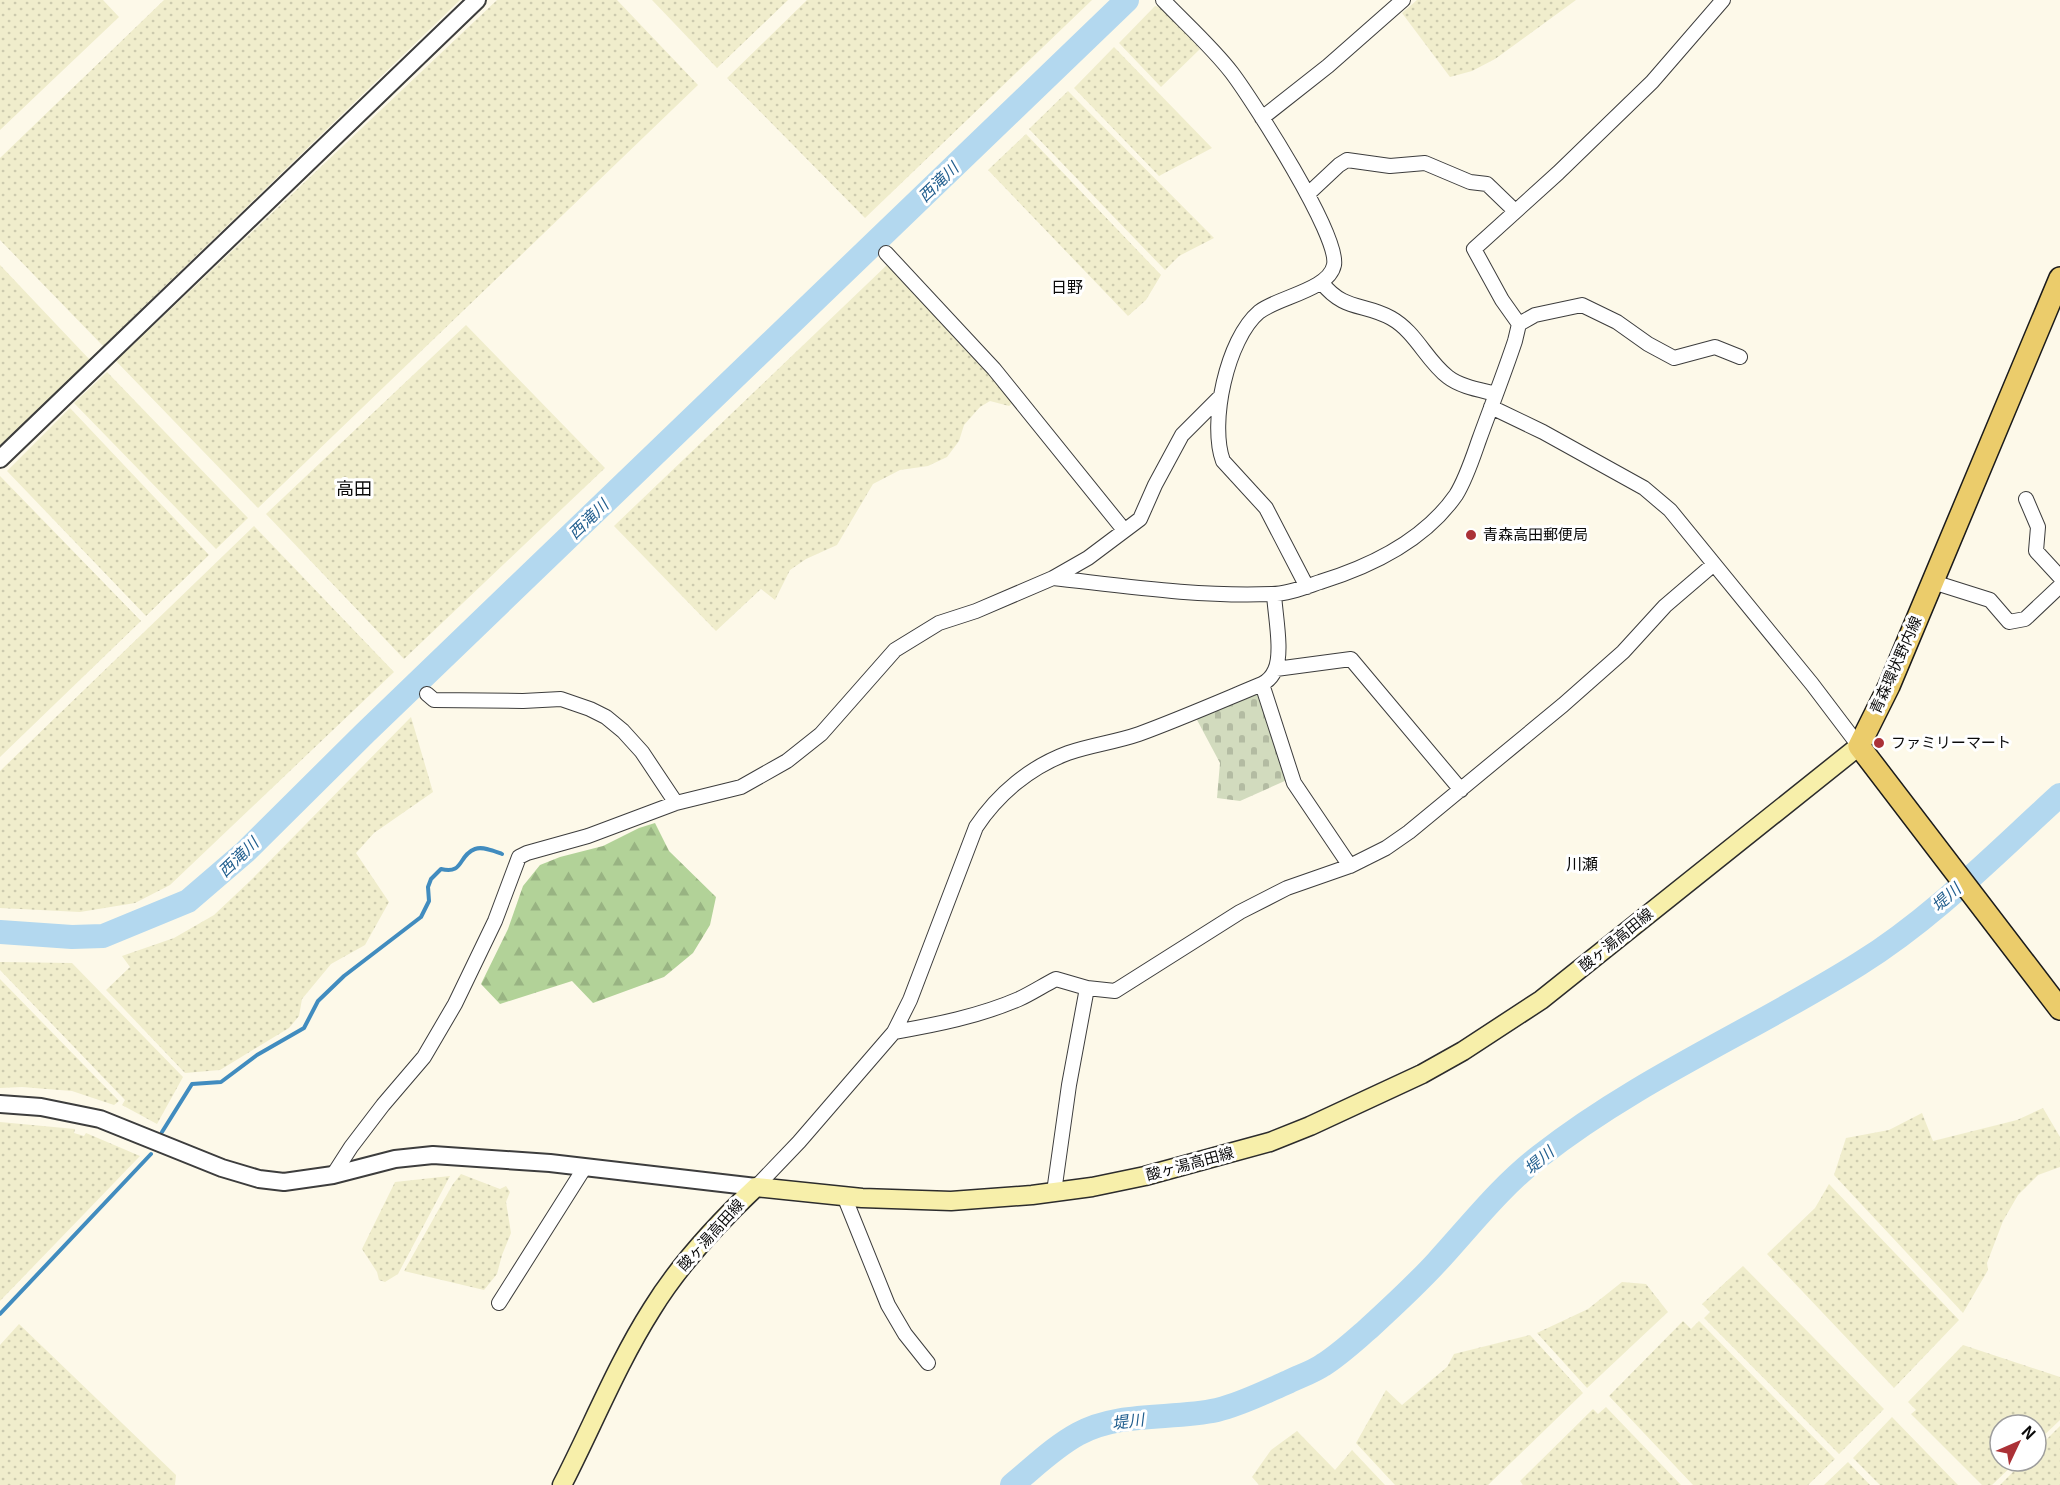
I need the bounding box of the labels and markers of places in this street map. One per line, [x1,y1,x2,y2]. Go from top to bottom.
place label: 青森高田郵便局 [1483,523,1588,544]
marker: 青森高田郵便局 [1464,528,1478,542]
place label: ファミリーマート [1891,731,2011,752]
marker: ファミリーマート [1872,736,1886,750]

